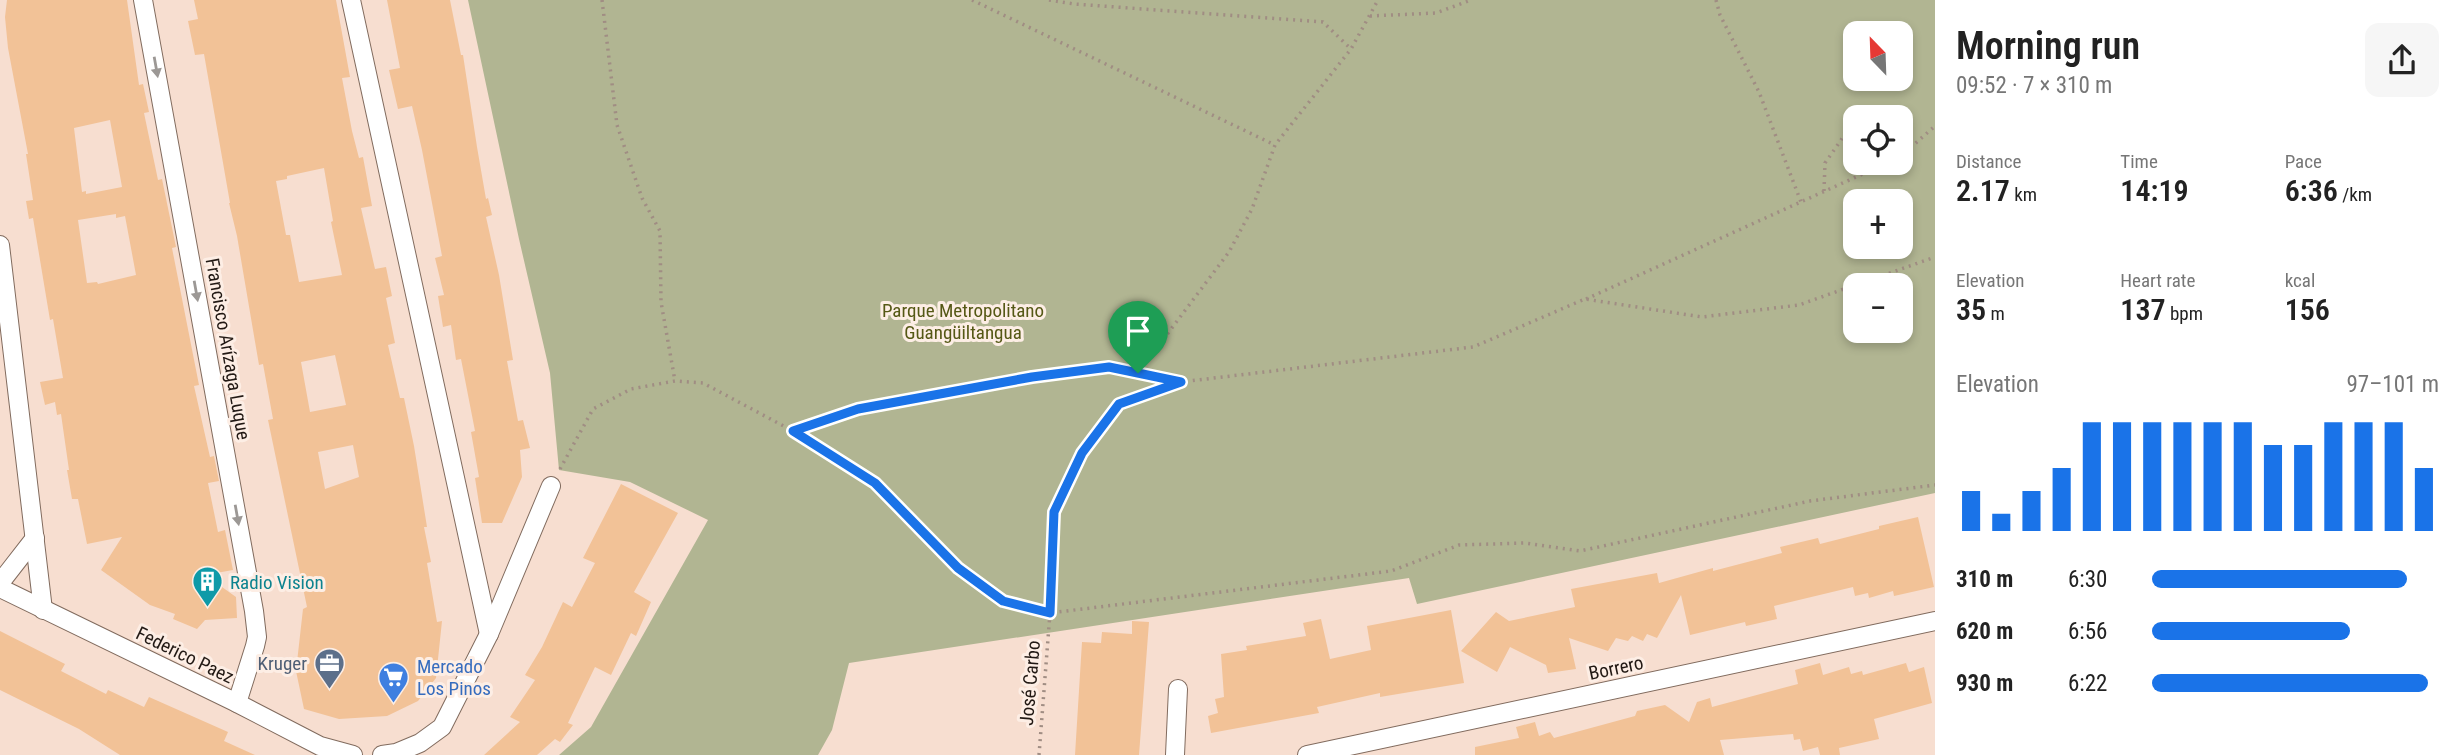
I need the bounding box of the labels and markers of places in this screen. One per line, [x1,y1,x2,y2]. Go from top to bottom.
pin [1108,301,1168,373]
building icon: Radio Vision [190,565,224,609]
place label: Radio Vision [230,571,324,594]
office icon: Kruger [313,646,347,690]
place label: Kruger [258,652,307,675]
place label: Mercado Los Pinos [417,655,491,700]
supermarket icon: Mercado Los Pinos [377,660,411,704]

